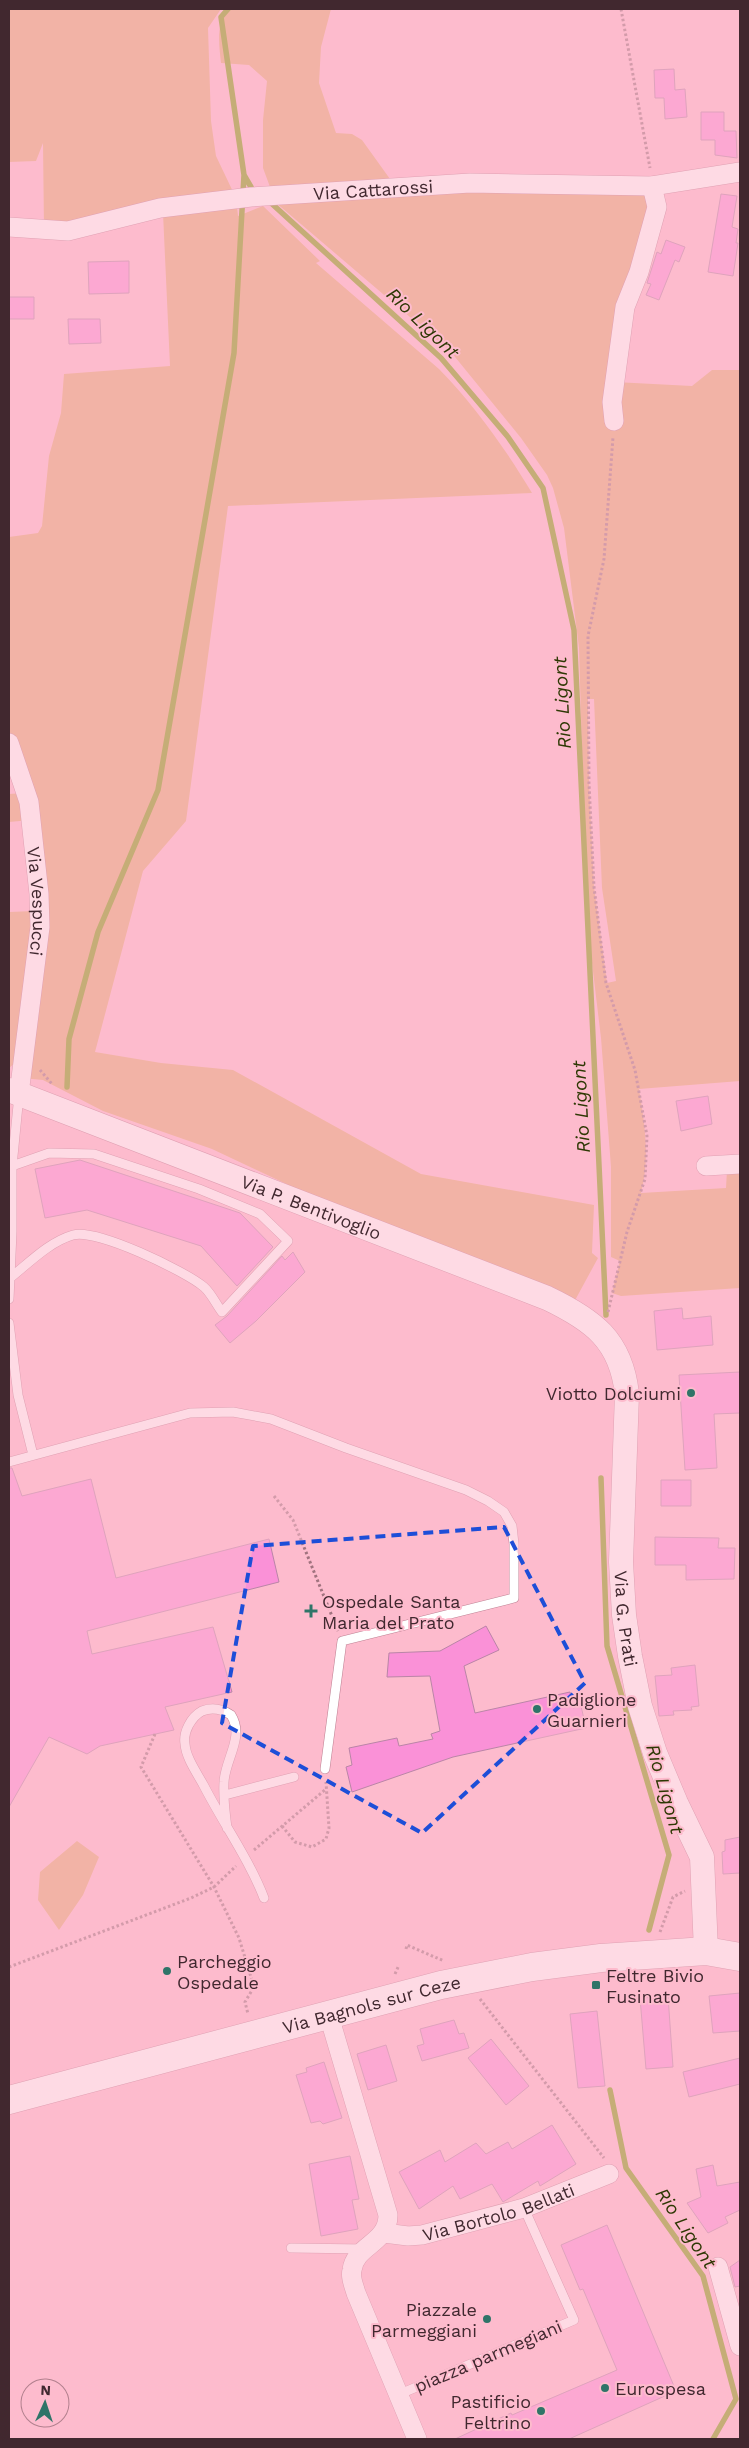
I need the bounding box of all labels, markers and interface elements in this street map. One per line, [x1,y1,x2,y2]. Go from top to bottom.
street label: Via Cattarossi [312,175,434,204]
water label: Rio Ligont [382,283,465,364]
water label: Rio Ligont [548,656,576,750]
street label: Via Vespucci [23,845,51,957]
water label: Rio Ligont [567,1060,595,1154]
street label: Via P. Bentivoglio [238,1170,384,1243]
place label: Viotto Dolciumi [546,1383,681,1404]
marker: Viotto Dolciumi [685,1387,697,1399]
street label: Via G. Prati [611,1570,642,1668]
place label: Ospedale Santa Maria del Prato [322,1591,460,1633]
marker: Ospedale Santa Maria del Prato [304,1604,318,1618]
place label: Padiglione Guarnieri [547,1689,636,1731]
marker: Padiglione Guarnieri [531,1703,543,1715]
water label: Rio Ligont [641,1741,689,1837]
place label: Parcheggio Ospedale [177,1951,272,1993]
marker: Parcheggio Ospedale [161,1965,173,1977]
place label: Feltre Bivio Fusinato [606,1965,704,2007]
street label: Via Bagnols sur Ceze [280,1971,462,2037]
marker: Feltre Bivio Fusinato [590,1979,602,1991]
street label: Via Bortolo Bellati [420,2178,577,2245]
water label: Rio Ligont [651,2183,722,2273]
place label: Piazzale Parmeggiani [371,2299,477,2341]
marker: Piazzale Parmeggiani [481,2313,493,2325]
street label: piazza parmegiani [411,2315,565,2397]
north arrow [20,2378,70,2428]
place label: Eurospesa [615,2378,706,2399]
text: N [40,2382,51,2398]
marker: Eurospesa [599,2382,611,2394]
place label: Pastificio Feltrino [450,2391,531,2433]
marker: Pastificio Feltrino [535,2405,547,2417]

